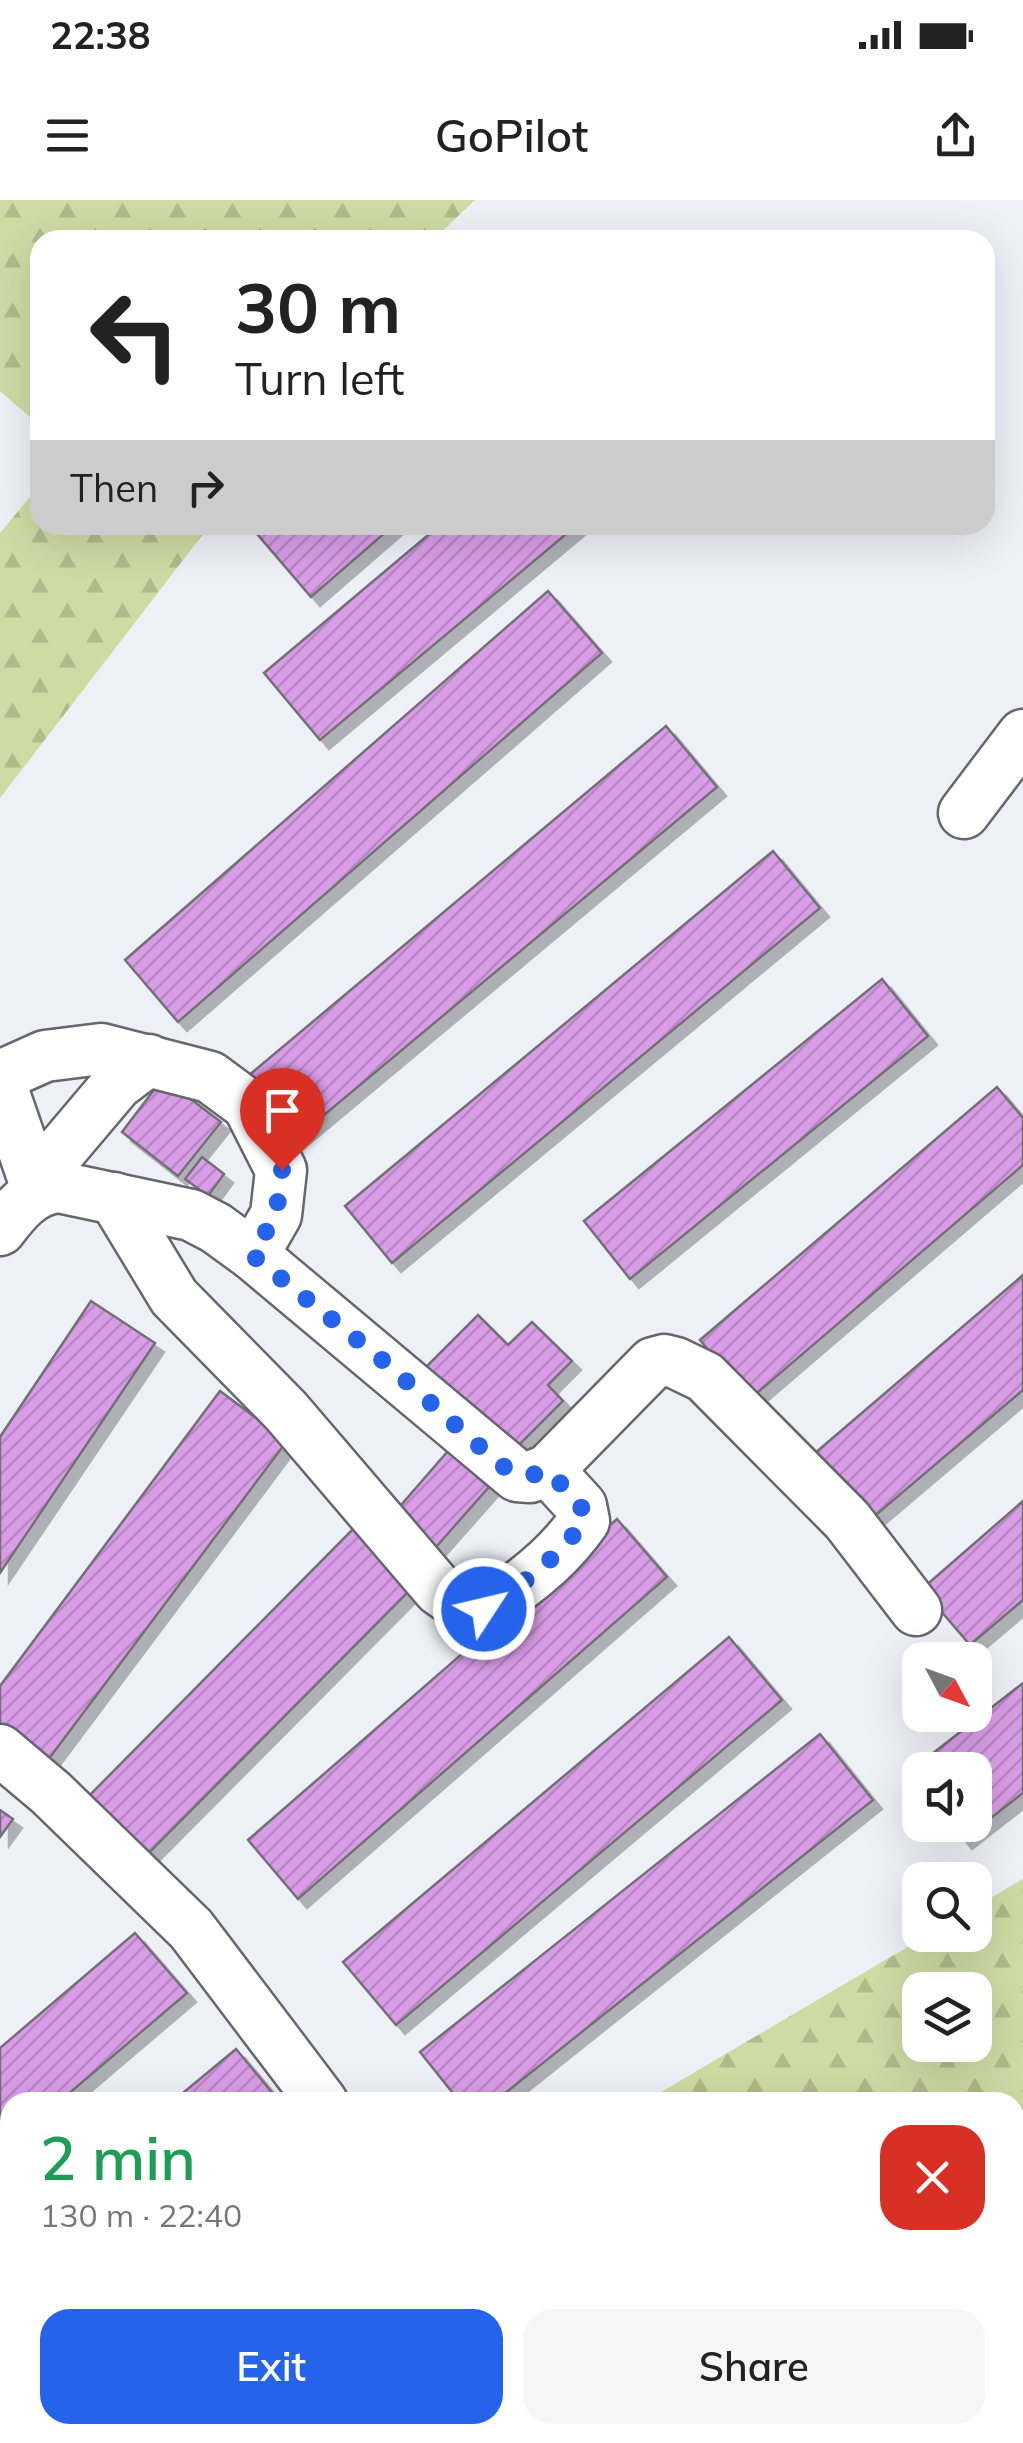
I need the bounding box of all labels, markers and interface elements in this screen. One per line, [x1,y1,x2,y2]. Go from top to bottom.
text: 22:38 [50,11,151,59]
text: GoPilot [435,107,588,163]
icon: menu [40,108,95,163]
icon: share [928,108,983,163]
text: 30 m [235,263,401,351]
icon: left [70,270,200,400]
text: Turn left [235,350,404,406]
icon: right [178,460,233,515]
text: Then [70,464,158,512]
pin [240,1068,325,1171]
icon: arrive [255,1083,310,1138]
position arrow [432,1557,536,1661]
north arrow [902,1642,992,1732]
map controls [902,1642,992,2062]
button: sound [902,1752,992,1842]
button: search [902,1862,992,1952]
button: layers [902,1972,992,2062]
text: 2 min [40,2120,196,2195]
button: close [880,2125,985,2230]
text: 130 m · 22:40 [40,2195,242,2235]
button: Exit [40,2309,503,2424]
button: Share [523,2309,985,2424]

